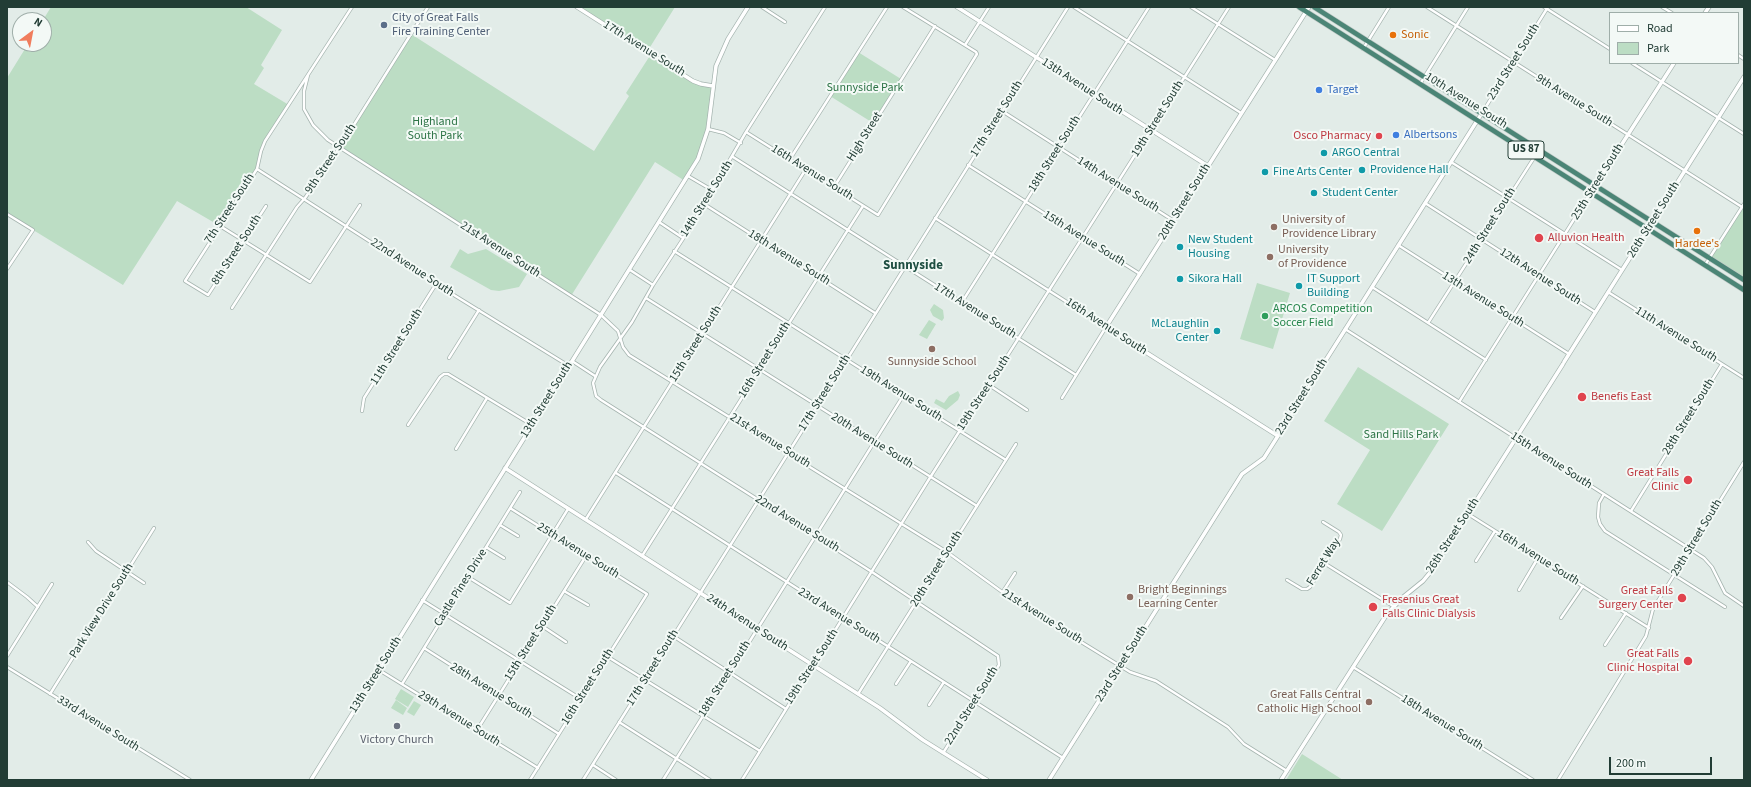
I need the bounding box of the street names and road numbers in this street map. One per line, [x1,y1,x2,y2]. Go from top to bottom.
street label: 17th Avenue South [600,18,688,80]
street label: 23rd Street South [1485,21,1543,103]
street label: 13th Avenue South [1039,55,1125,119]
street label: 10th Avenue South [1422,70,1510,132]
street label: 9th Avenue South [1533,71,1615,131]
street label: 17th Street South [968,78,1026,160]
street label: 19th Street South [1129,78,1187,160]
street label: High Street [844,110,886,164]
street label: 18th Street South [1026,113,1084,195]
street label: 9th Street South [302,121,360,197]
road number: US 87 [1508,141,1544,159]
street label: 25th Street South [1569,141,1627,223]
street label: 16th Avenue South [768,142,856,204]
street label: 14th Avenue South [1074,154,1162,216]
street label: 14th Street South [678,158,736,240]
street label: 20th Street South [1156,161,1214,243]
street label: 7th Street South [202,171,258,247]
street label: 26th Street South [1625,179,1683,261]
street label: 24th Street South [1461,185,1519,267]
street label: 15th Avenue South [1040,208,1128,270]
street label: 8th Street South [209,212,265,288]
street label: 21st Avenue South [457,219,543,281]
street label: 18th Avenue South [745,227,833,289]
street label: 22nd Avenue South [367,236,457,300]
street label: 12th Avenue South [1497,245,1583,309]
street label: 13th Avenue South [1439,269,1527,331]
street label: 17th Avenue South [931,280,1019,342]
street label: 16th Avenue South [1063,295,1149,359]
street label: 15th Street South [667,303,725,385]
street label: 11th Avenue South [1632,304,1720,366]
street label: 11th Street South [368,306,426,388]
street label: 16th Street South [736,319,794,401]
street label: 17th Street South [796,352,854,434]
street label: 19th Street South [954,352,1014,434]
street label: 23rd Street South [1273,356,1331,438]
street label: 13th Street South [518,359,576,441]
street label: 19th Avenue South [857,363,945,425]
street label: 28th Street South [1660,376,1718,458]
street label: 21st Avenue South [727,410,813,472]
street label: 20th Avenue South [828,410,916,472]
street label: 15th Avenue South [1508,429,1594,493]
street label: 22nd Avenue South [752,492,842,556]
street label: 26th Street South [1423,495,1483,577]
street label: 29th Street South [1668,497,1726,579]
street label: 25th Avenue South [534,520,622,582]
street label: 16th Avenue South [1494,527,1582,589]
street label: 20th Street South [908,528,966,610]
street label: Ferret Way [1304,536,1344,588]
street label: Castle Pines Drive [431,547,491,629]
street label: Park View Drive South [67,561,137,661]
street label: 23rd Avenue South [795,585,883,647]
street label: 21st Avenue South [999,586,1085,648]
street label: 24th Avenue South [704,591,790,655]
street label: 15th Street South [502,602,560,684]
street label: 23rd Street South [1093,623,1151,705]
street label: 19th Street South [782,626,842,708]
street label: 17th Street South [624,627,682,709]
street label: 13th Street South [347,634,405,716]
street label: 18th Street South [696,638,754,720]
street label: 16th Street South [559,646,617,728]
street label: 28th Avenue South [447,660,535,722]
street label: 22nd Street South [942,664,1002,748]
street label: 29th Avenue South [415,688,503,750]
street label: 18th Avenue South [1398,692,1486,754]
street label: 33rd Avenue South [54,693,142,755]

